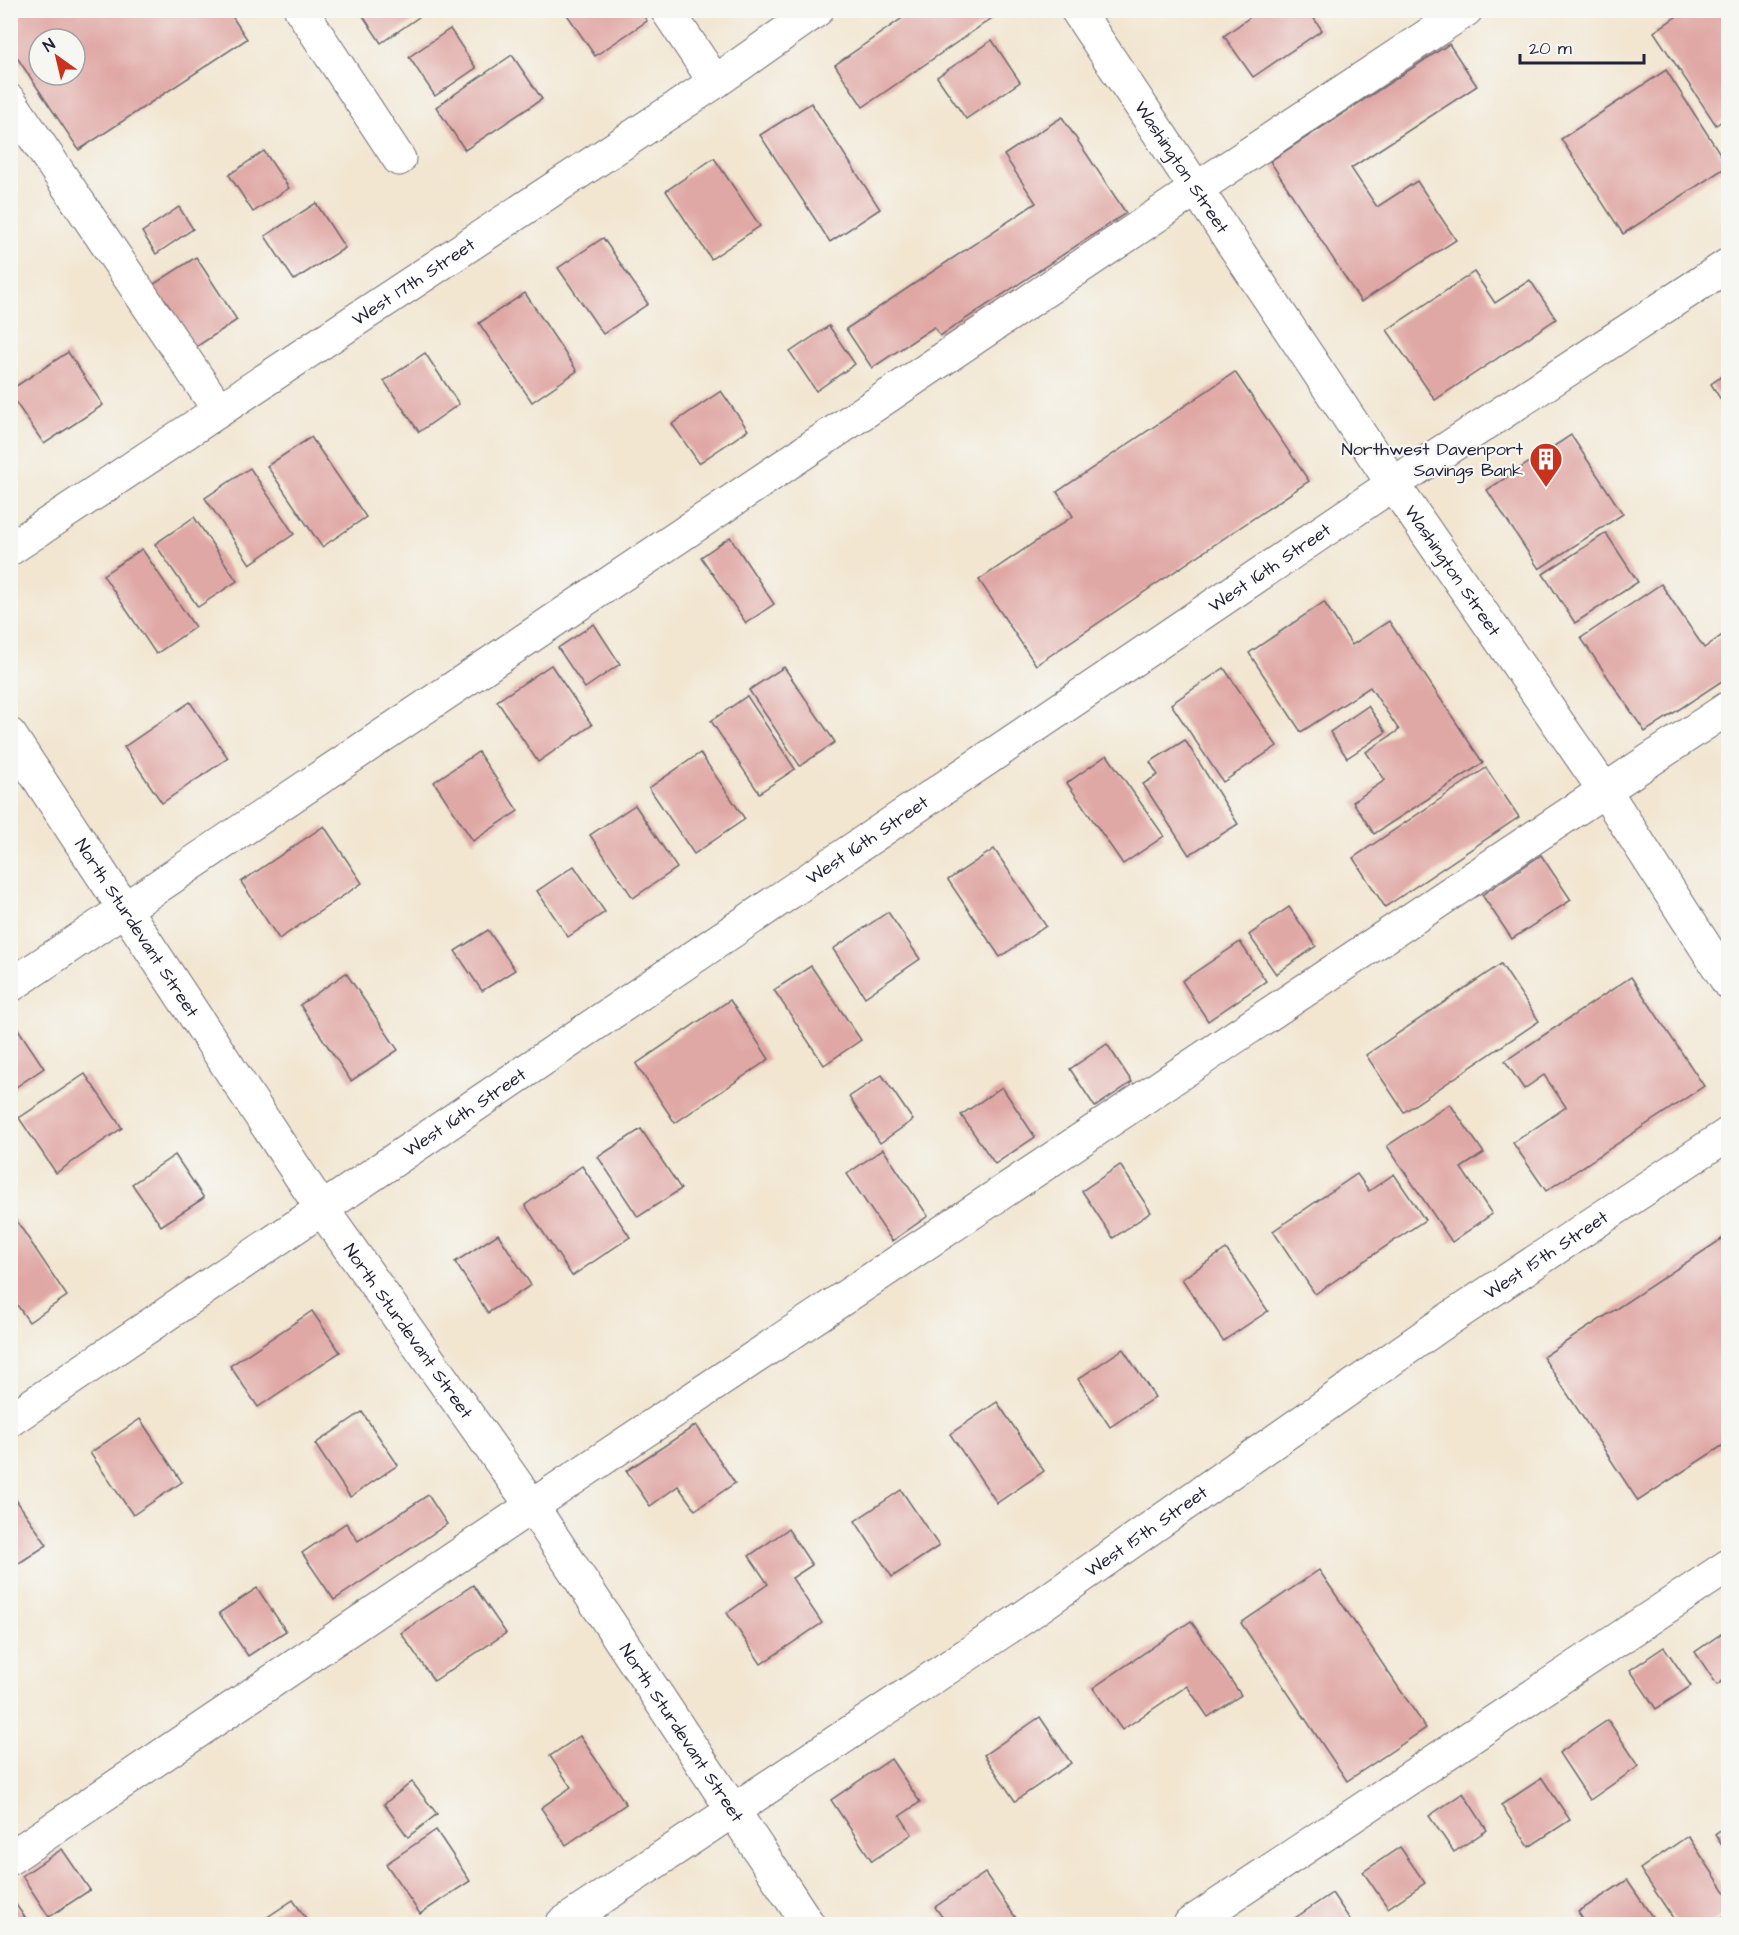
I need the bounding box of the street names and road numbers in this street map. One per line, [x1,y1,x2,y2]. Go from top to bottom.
street label: Washington Street [1128,96,1235,239]
street label: West 17th Street [347,232,481,332]
street label: Washington Street [1398,500,1507,642]
street label: West 16th Street [1204,517,1337,618]
street label: West 16th Street [801,790,934,891]
street label: North Sturdevant Street [69,834,205,1023]
street label: West 16th Street [399,1062,532,1163]
street label: West 15th Street [1479,1204,1614,1305]
street label: North Sturdevant Street [337,1239,479,1425]
street label: West 15th Street [1080,1480,1213,1583]
street label: North Sturdevant Street [613,1639,750,1828]

